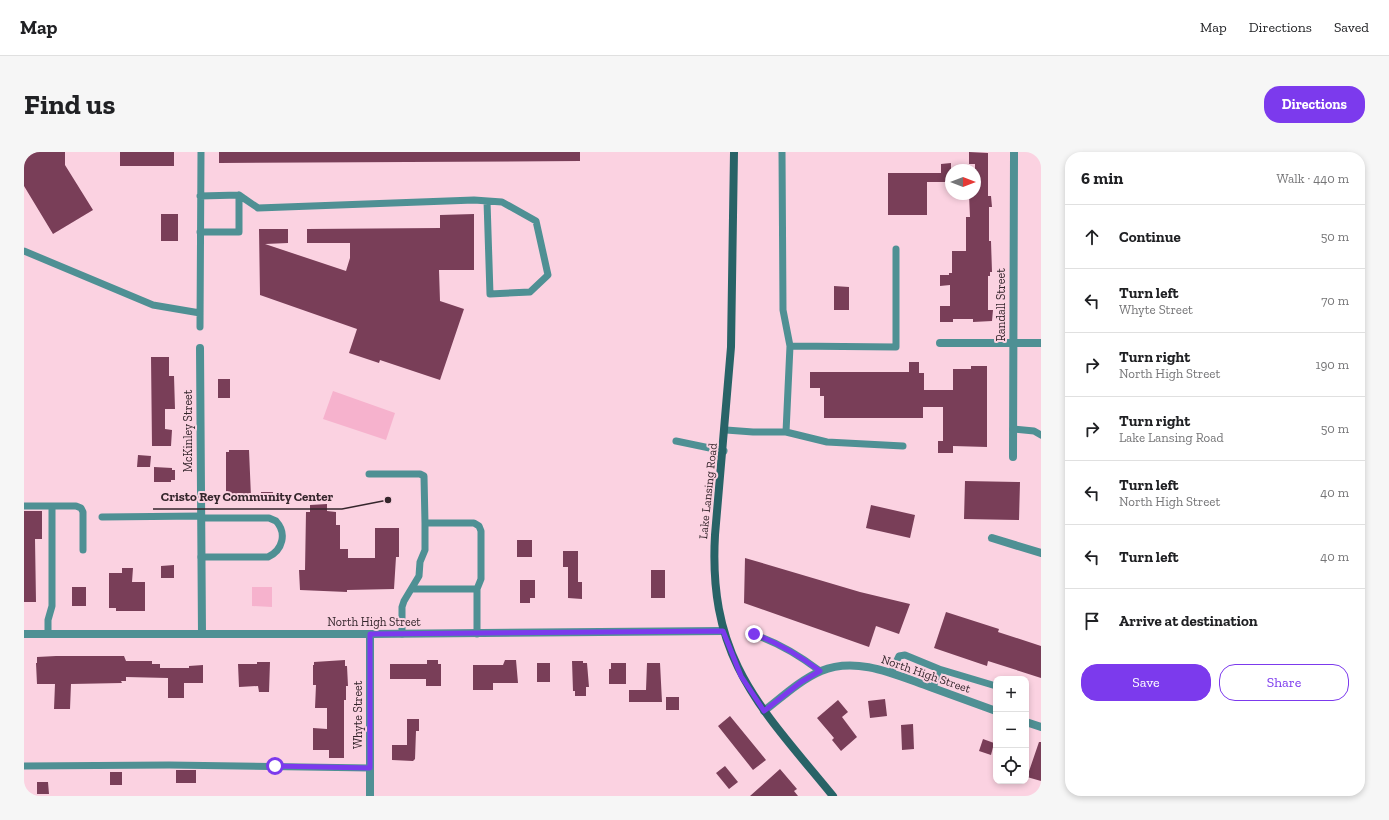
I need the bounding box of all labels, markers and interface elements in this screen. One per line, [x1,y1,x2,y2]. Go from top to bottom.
text: Map [20,16,57,39]
text: Map [1200,19,1227,36]
text: Directions [1249,19,1312,36]
text: Saved [1334,19,1369,36]
button: Directions [1264,86,1365,123]
text: Find us [24,88,115,121]
north arrow [945,164,981,200]
text: 6 min [1081,168,1123,188]
text: Walk · 440 m [1277,171,1349,186]
icon: ahead [1081,226,1103,248]
text: Continue [1119,228,1181,246]
text: 50 m [1321,229,1349,244]
street label: Randall Street [994,268,1008,342]
text: Turn left [1119,284,1179,302]
icon: left [1081,290,1103,312]
text: 70 m [1321,293,1349,308]
text: Whyte Street [1119,302,1193,317]
text: Turn right [1119,348,1190,366]
icon: right [1081,354,1103,376]
text: 190 m [1315,357,1349,372]
text: North High Street [1119,366,1220,381]
street label: McKinley Street [181,389,195,472]
text: Turn right [1119,412,1190,430]
icon: right [1081,418,1103,440]
text: 50 m [1321,421,1349,436]
text: Lake Lansing Road [1119,430,1224,445]
street label: Lake Lansing Road [696,442,720,540]
text: Turn left [1119,476,1179,494]
icon: left [1081,482,1103,504]
callout: Cristo Rey Community Center [153,484,342,509]
text: 40 m [1320,485,1349,500]
text: Cristo Rey Community Center [161,489,333,504]
text: North High Street [1119,494,1220,509]
icon: left [1081,546,1103,568]
text: Turn left [1119,548,1179,566]
text: 40 m [1320,549,1349,564]
icon: arrive [1081,610,1103,632]
text: Arrive at destination [1119,612,1258,630]
street label: North High Street [327,615,421,629]
route end [745,625,763,643]
street label: North High Street [880,652,973,696]
button: Save [1081,664,1211,701]
button: Share [1219,664,1349,701]
map controls [993,676,1029,784]
button: + [993,676,1029,712]
street label: Whyte Street [351,680,365,749]
button: − [993,712,1029,748]
button: locate [993,748,1029,784]
route start [266,757,284,775]

